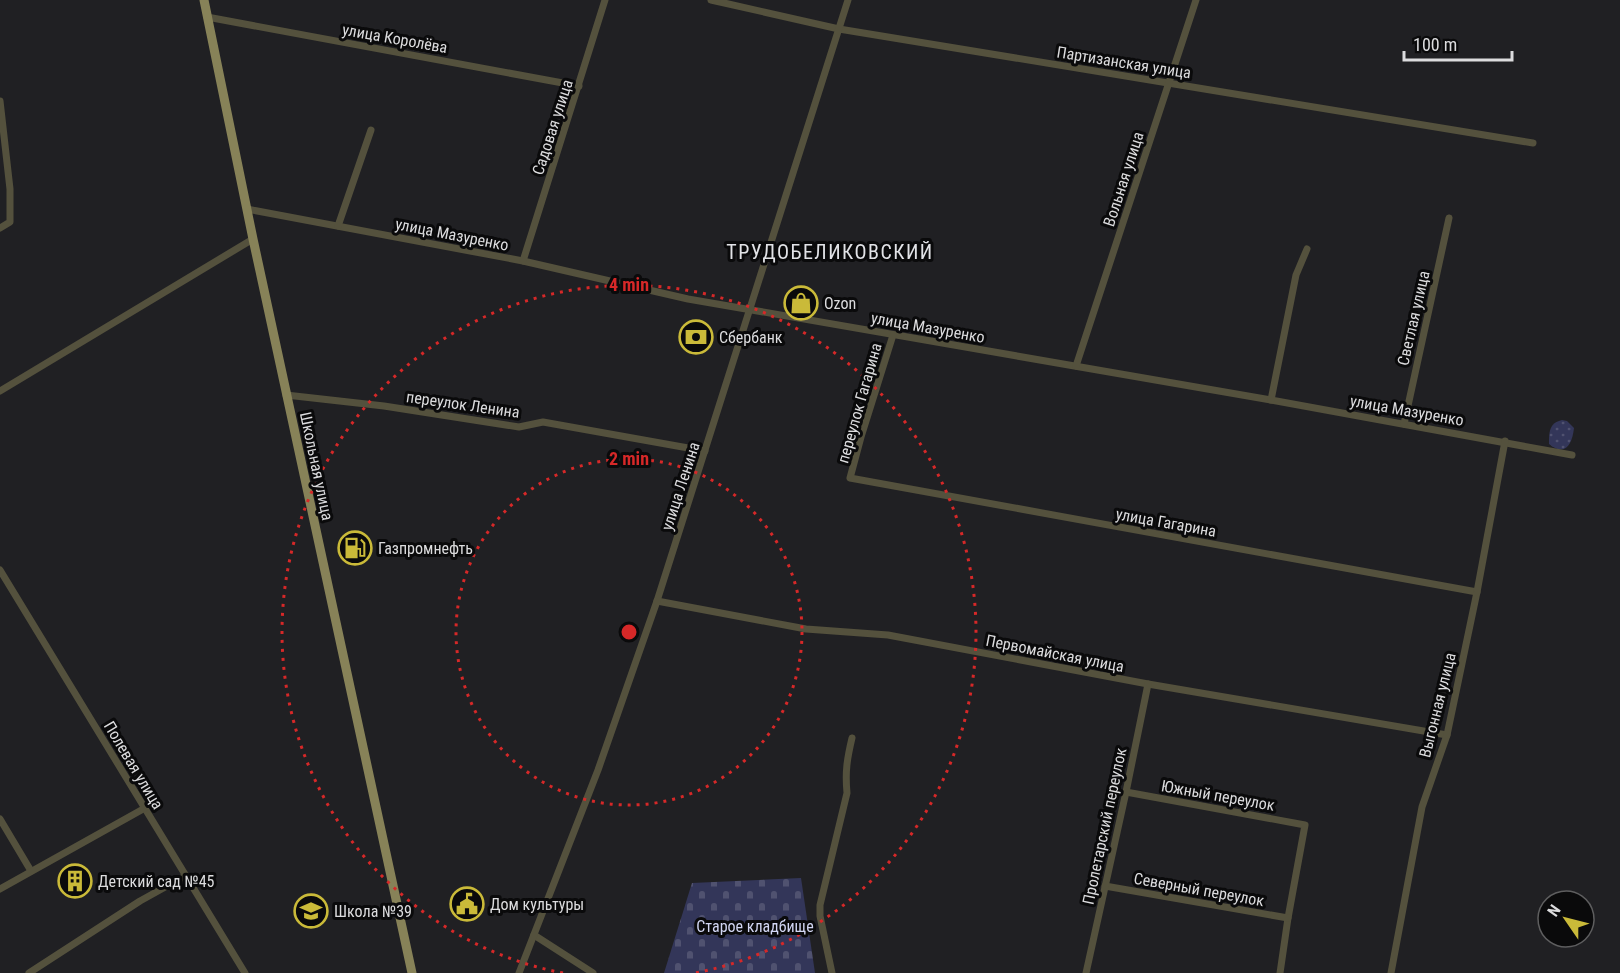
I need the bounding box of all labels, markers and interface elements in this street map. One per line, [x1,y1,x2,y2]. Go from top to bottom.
street label: улица Королёва [341,20,449,57]
scale bar [1404,24,1512,62]
text: 100 m [1413,34,1457,55]
street label: Партизанская улица [1055,43,1192,82]
street label: Садовая улица [528,77,577,177]
street label: Вольная улица [1099,129,1148,229]
street label: улица Мазуренко [394,214,510,255]
district label: ТРУДОБЕЛИКОВСКИЙ [726,240,934,264]
street label: Светлая улица [1393,269,1434,367]
text: 4 min [609,274,649,295]
shop icon: Ozon [783,285,819,321]
place label: Ozon [824,294,856,313]
street label: улица Мазуренко [870,308,986,347]
bank icon: Сбербанк [678,319,714,355]
place label: Сбербанк [719,328,783,347]
street label: переулок Гагарина [833,341,886,465]
street label: переулок Ленина [405,387,521,422]
street label: улица Мазуренко [1349,391,1465,430]
street label: Школьная улица [296,410,337,522]
street label: улица Ленина [657,440,704,533]
text: 2 min [609,448,649,469]
street label: улица Гагарина [1114,504,1218,541]
fuel station icon: Газпромнефть [337,530,373,566]
place label: Газпромнефть [378,539,473,558]
centre of rings [619,622,639,642]
street label: Первомайская улица [984,631,1126,676]
street label: Выгонная улица [1415,651,1460,760]
street label: Полевая улица [100,718,167,813]
street label: Пролетарский переулок [1079,746,1130,906]
street label: Южный переулок [1160,776,1276,815]
building icon: Детский сад №45 [57,863,93,899]
street label: Северный переулок [1132,869,1266,910]
place label: Детский сад №45 [98,872,215,891]
public building icon: Дом культуры [449,886,485,922]
north arrow [1536,889,1596,949]
school or university icon: Школа №39 [293,893,329,929]
place label: Дом культуры [490,895,584,914]
text: N [1544,901,1565,920]
place label: Школа №39 [334,902,412,921]
park label: Старое кладбище [696,917,814,936]

